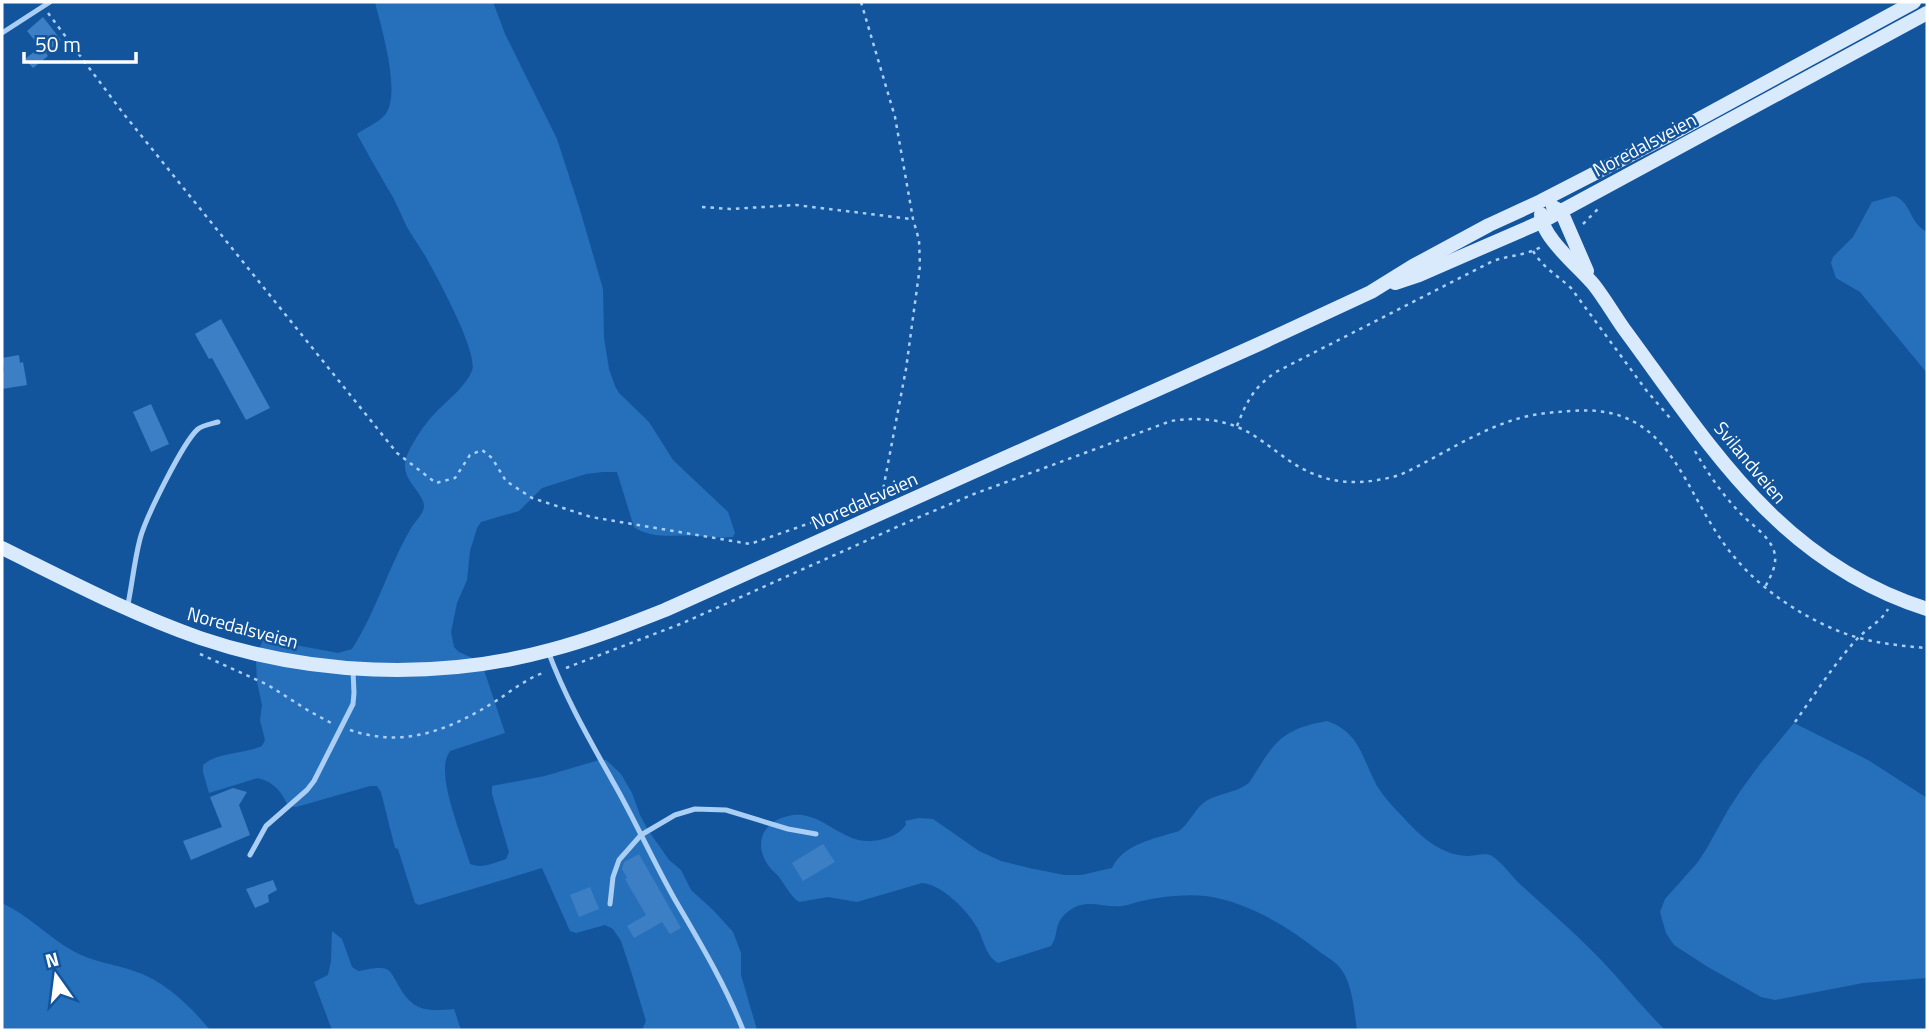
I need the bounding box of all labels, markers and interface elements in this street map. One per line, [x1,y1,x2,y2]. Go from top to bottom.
scale bar [24,21,136,65]
text: 50 m [35,28,81,60]
street label: Noredalsveien [1587,104,1701,184]
street label: Svilandveien [1708,414,1794,510]
street label: Noredalsveien [806,464,922,536]
street label: Noredalsveien [184,598,302,656]
north arrow [21,941,91,1011]
text: N [42,943,62,975]

